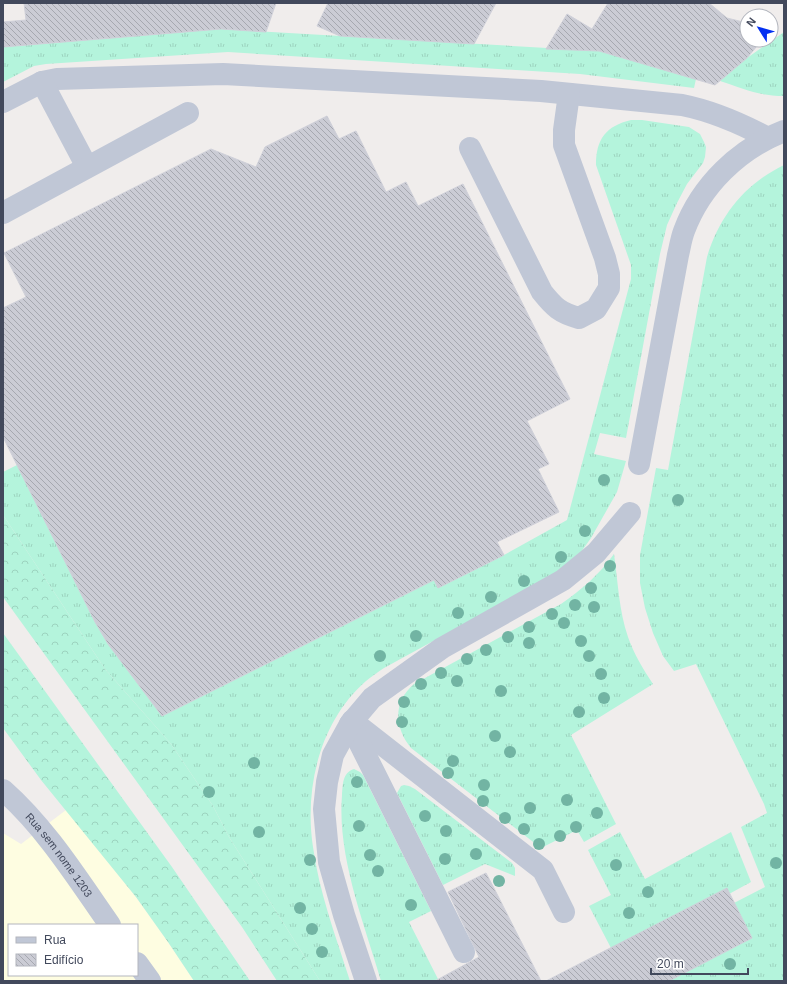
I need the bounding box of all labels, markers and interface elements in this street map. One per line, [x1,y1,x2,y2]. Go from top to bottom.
north arrow [739,8,779,48]
text: N [744,15,758,29]
street label: Rua sem nome 1203 [23,810,95,899]
legend [8,924,138,976]
text: Rua [44,933,66,947]
scale bar [651,950,748,976]
text: Edifício [44,953,84,967]
text: 20 m [657,957,684,971]

